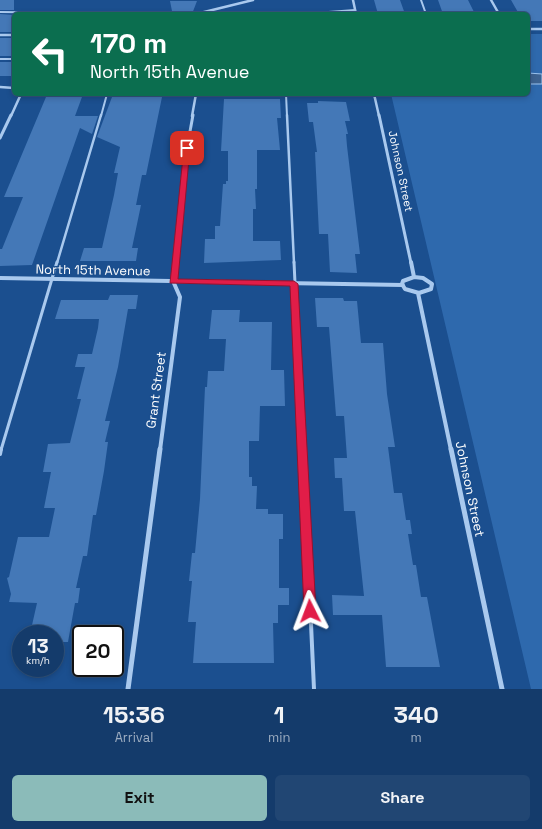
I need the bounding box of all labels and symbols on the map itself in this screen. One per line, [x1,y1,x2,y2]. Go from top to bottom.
street label: Johnson Street [386,129,416,213]
pin [170,131,204,165]
street label: North 15th Avenue [35,260,151,280]
street label: Grant Street [142,350,170,430]
street label: Johnson Street [452,440,488,538]
position arrow [289,590,331,632]
speed limit sign: 20 [72,625,124,677]

